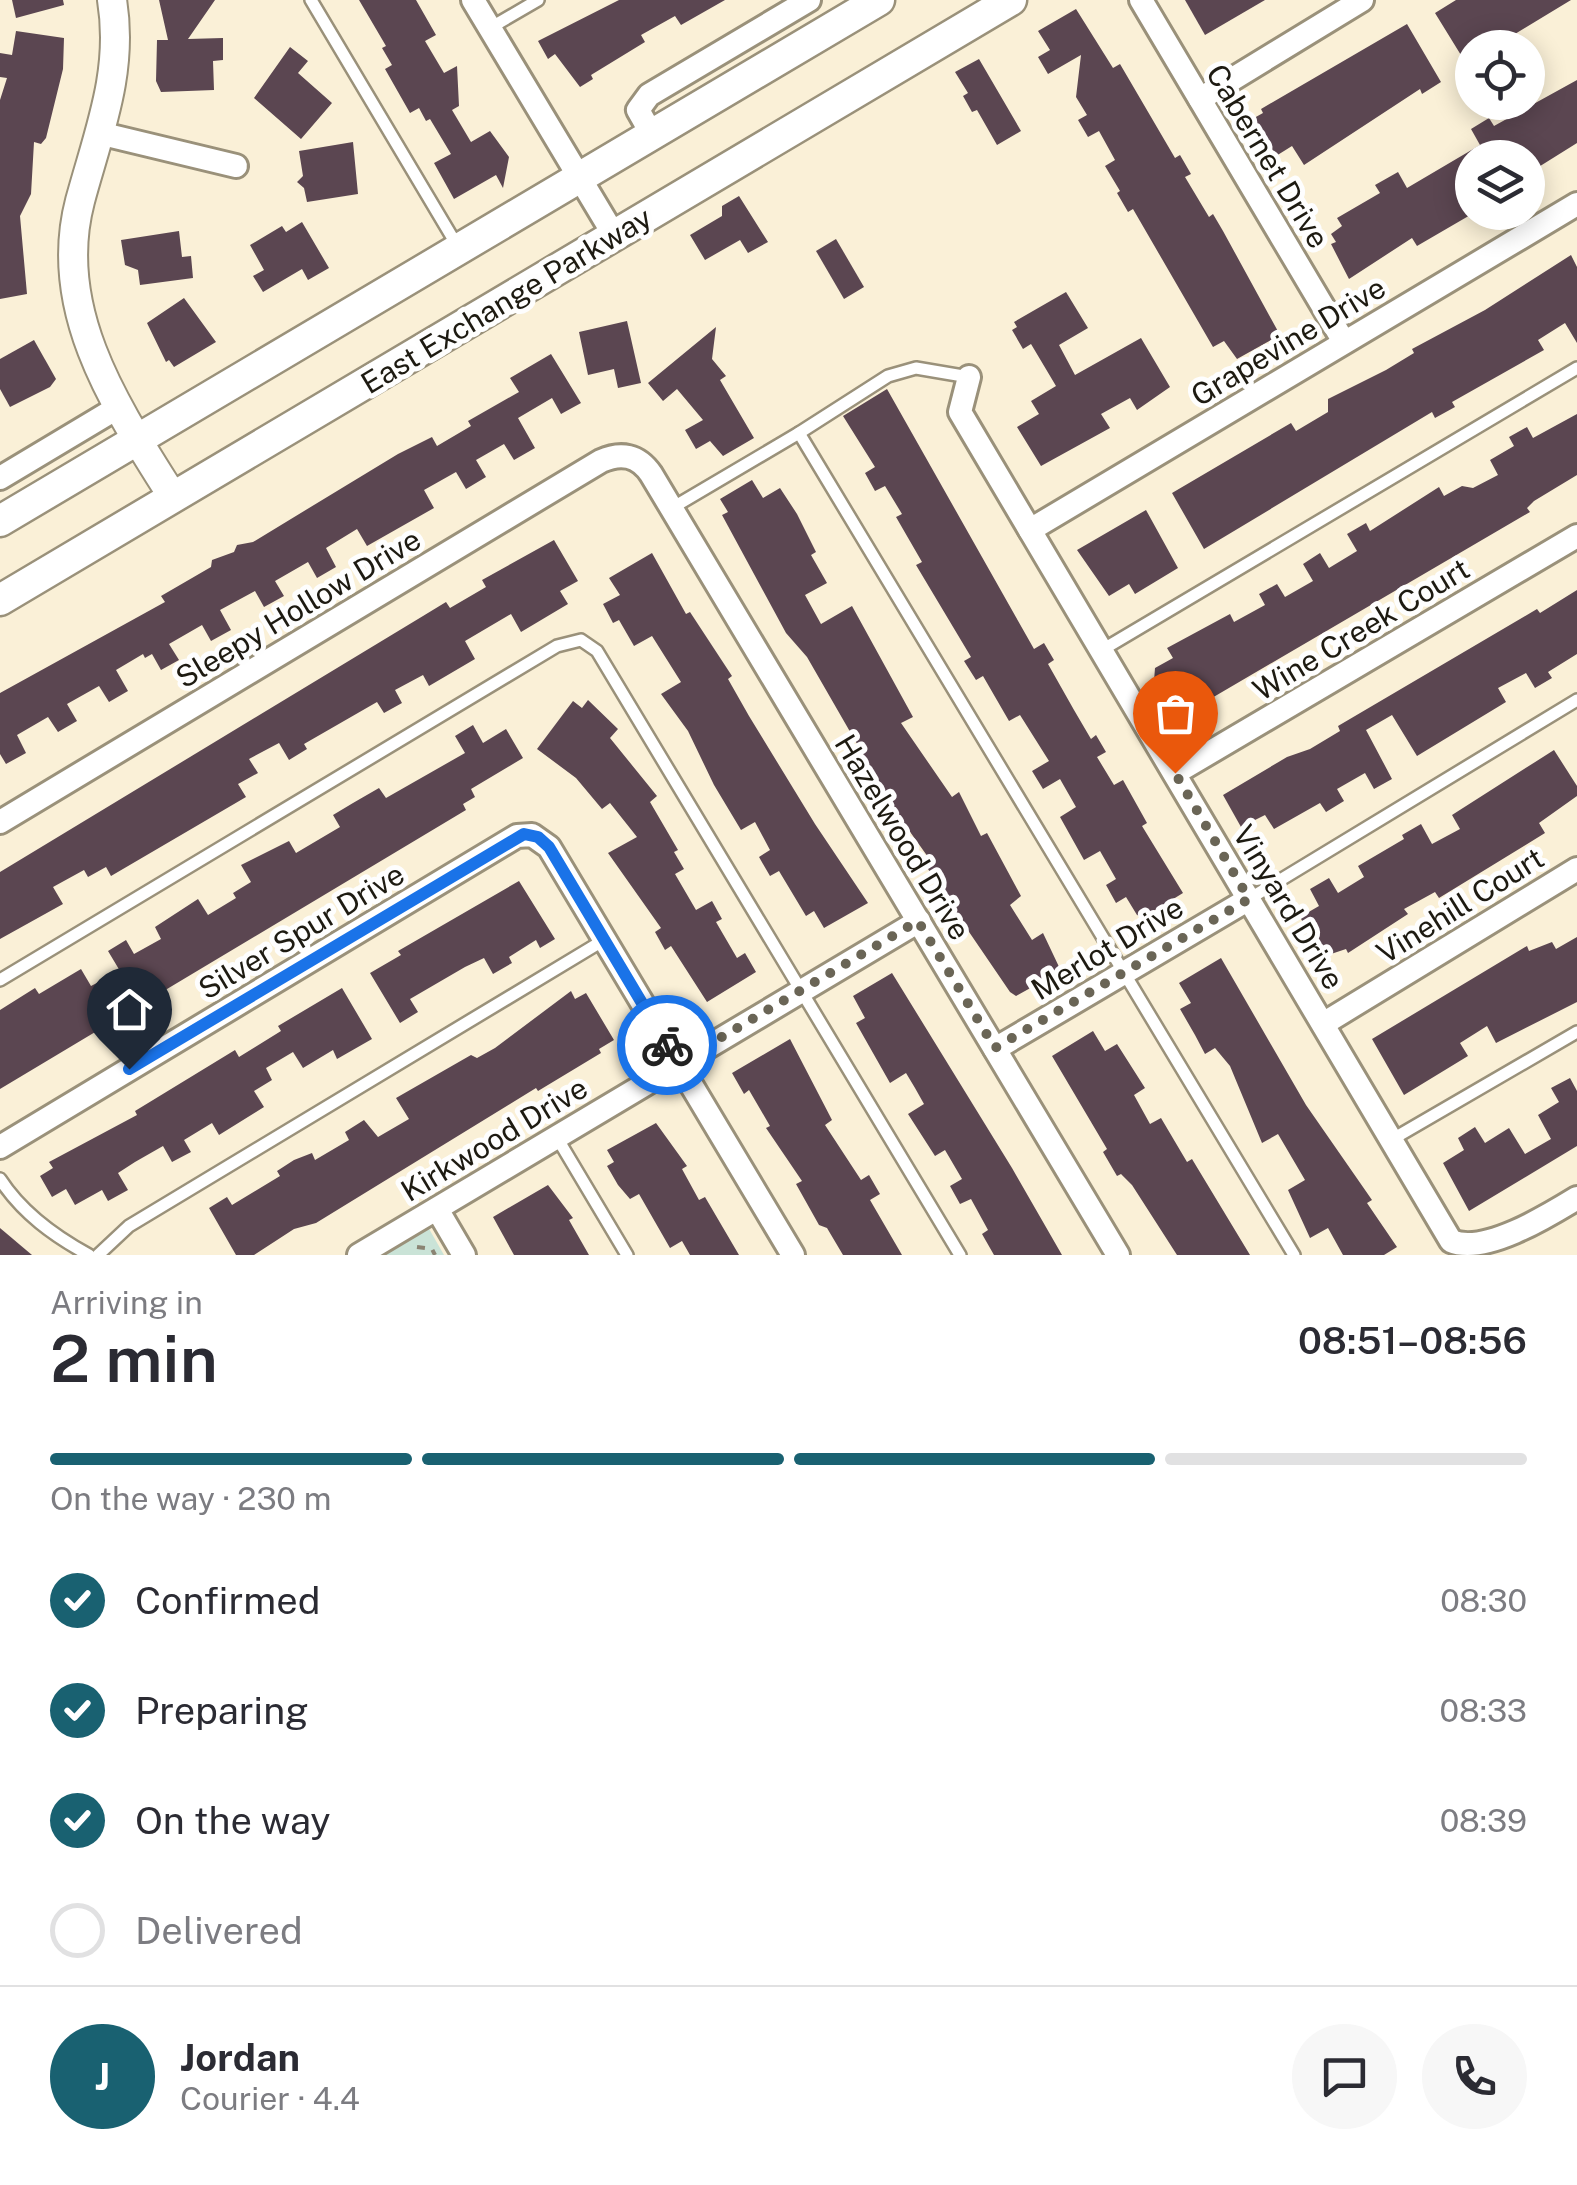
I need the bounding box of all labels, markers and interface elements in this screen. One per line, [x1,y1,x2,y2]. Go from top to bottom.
map controls [1455,30,1545,230]
button: locate [1455,30,1545,120]
street label: Cabernet Drive [1199,58,1337,254]
button: layers [1455,140,1545,230]
street label: East Exchange Parkway [354,199,658,401]
street label: Grapevine Drive [1184,269,1392,413]
street label: Sleepy Hollow Drive [169,521,427,695]
street label: Wine Creek Court [1246,550,1476,708]
pin [1133,671,1218,774]
icon: bag [1148,686,1203,741]
street label: Hazelwood Drive [828,728,978,946]
street label: Vinyard Drive [1226,818,1352,996]
street label: Vinehill Court [1370,839,1550,971]
street label: Silver Spur Drive [192,855,410,1007]
street label: Merlot Drive [1025,889,1189,1007]
pin [87,967,172,1070]
icon: home [102,982,157,1037]
courier [617,995,717,1095]
icon: bike [640,1018,695,1073]
street label: Kirkwood Drive [394,1069,594,1209]
text: Arriving in [50,1284,203,1321]
text: 08:51–08:56 [1298,1318,1527,1363]
text: 2 min [50,1320,218,1397]
text: On the way · 230 m [50,1480,331,1517]
icon: check [50,1573,105,1628]
text: Confirmed [135,1578,320,1623]
text: 08:30 [1440,1582,1527,1619]
icon: check [50,1683,105,1738]
text: Preparing [135,1688,309,1733]
text: 08:33 [1440,1692,1527,1729]
icon: check [50,1793,105,1848]
text: On the way [135,1798,331,1843]
text: 08:39 [1440,1802,1527,1839]
text: Delivered [135,1908,303,1953]
button: chat [1292,2024,1397,2129]
button: phone [1422,2024,1527,2129]
text: Jordan [180,2035,300,2080]
text: J [95,2054,110,2099]
text: Courier · 4.4 [180,2080,360,2117]

